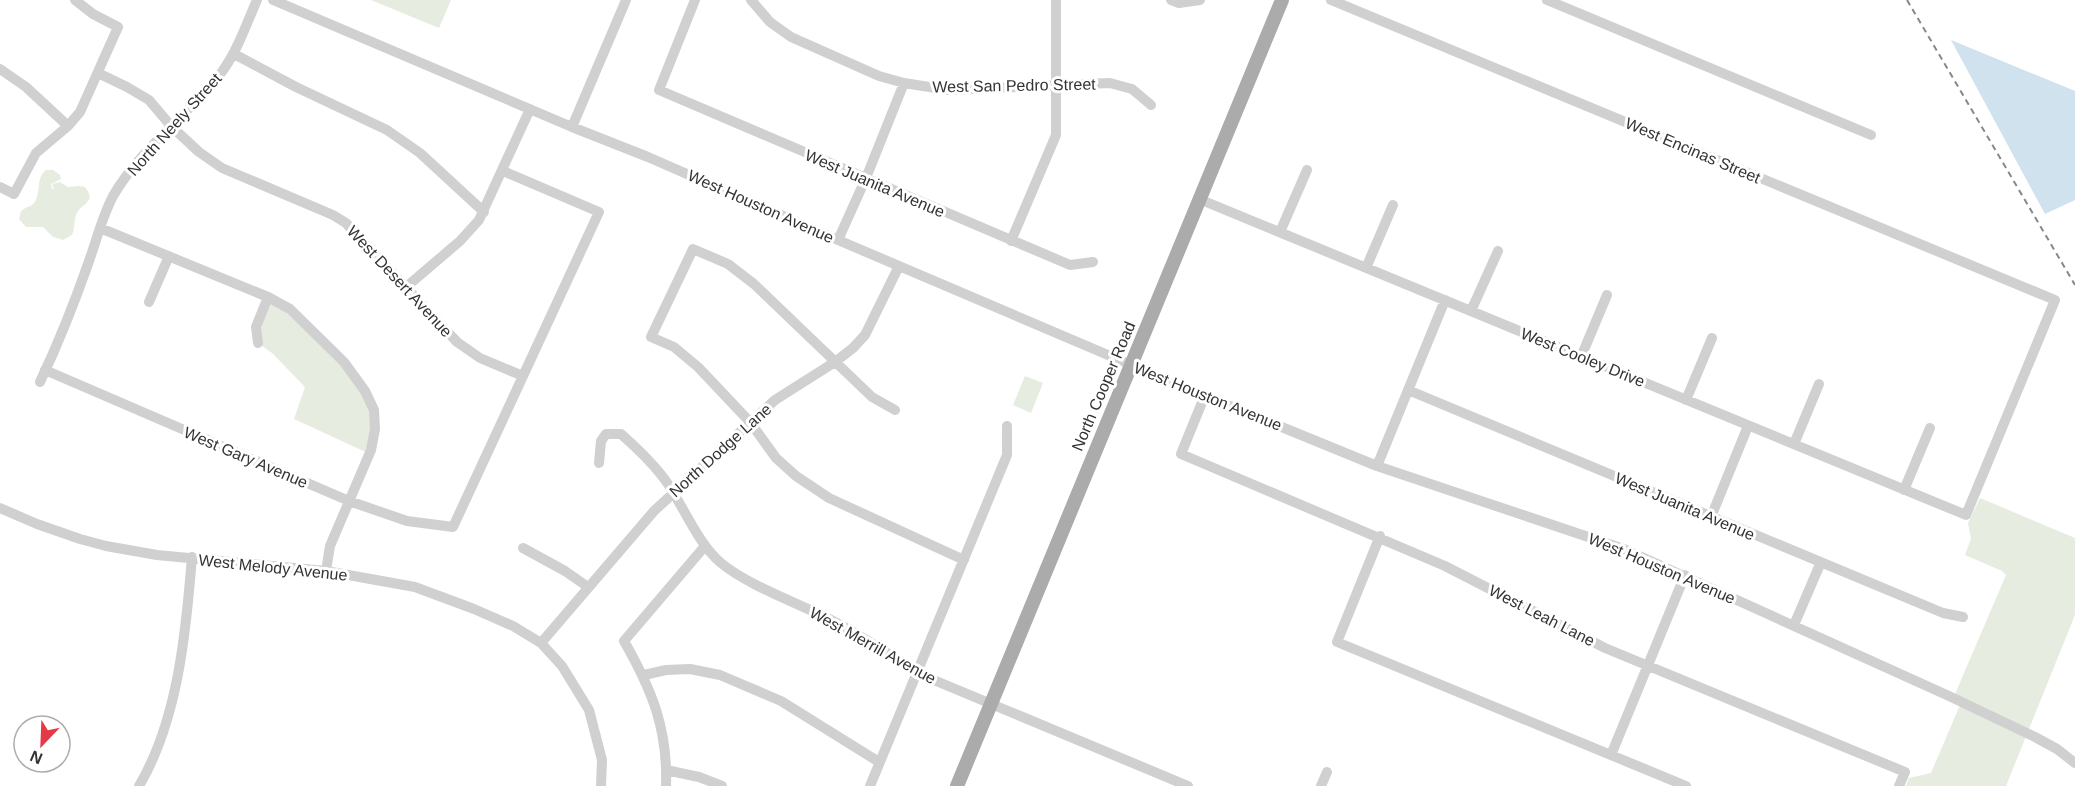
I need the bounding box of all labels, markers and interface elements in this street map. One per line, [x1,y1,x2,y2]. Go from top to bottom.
street label: North Neely Street [124,69,225,179]
street label: West San Pedro Street [932,76,1096,95]
street label: West Encinas Street [1623,114,1763,187]
street label: West Juanita Avenue [803,146,947,221]
street label: West Houston Avenue [685,167,836,246]
street label: West Desert Avenue [344,222,455,340]
street label: North Cooper Road [1069,319,1138,453]
street label: West Cooley Drive [1518,325,1647,390]
street label: West Houston Avenue [1132,359,1284,434]
street label: North Dodge Lane [666,400,775,500]
street label: West Gary Avenue [181,424,310,491]
street label: West Juanita Avenue [1613,469,1757,544]
street label: West Houston Avenue [1586,530,1738,607]
street label: West Melody Avenue [198,551,348,584]
street label: West Leah Lane [1486,581,1598,649]
street label: West Merrill Avenue [807,604,939,687]
north arrow [12,714,72,774]
text: N [28,747,45,767]

